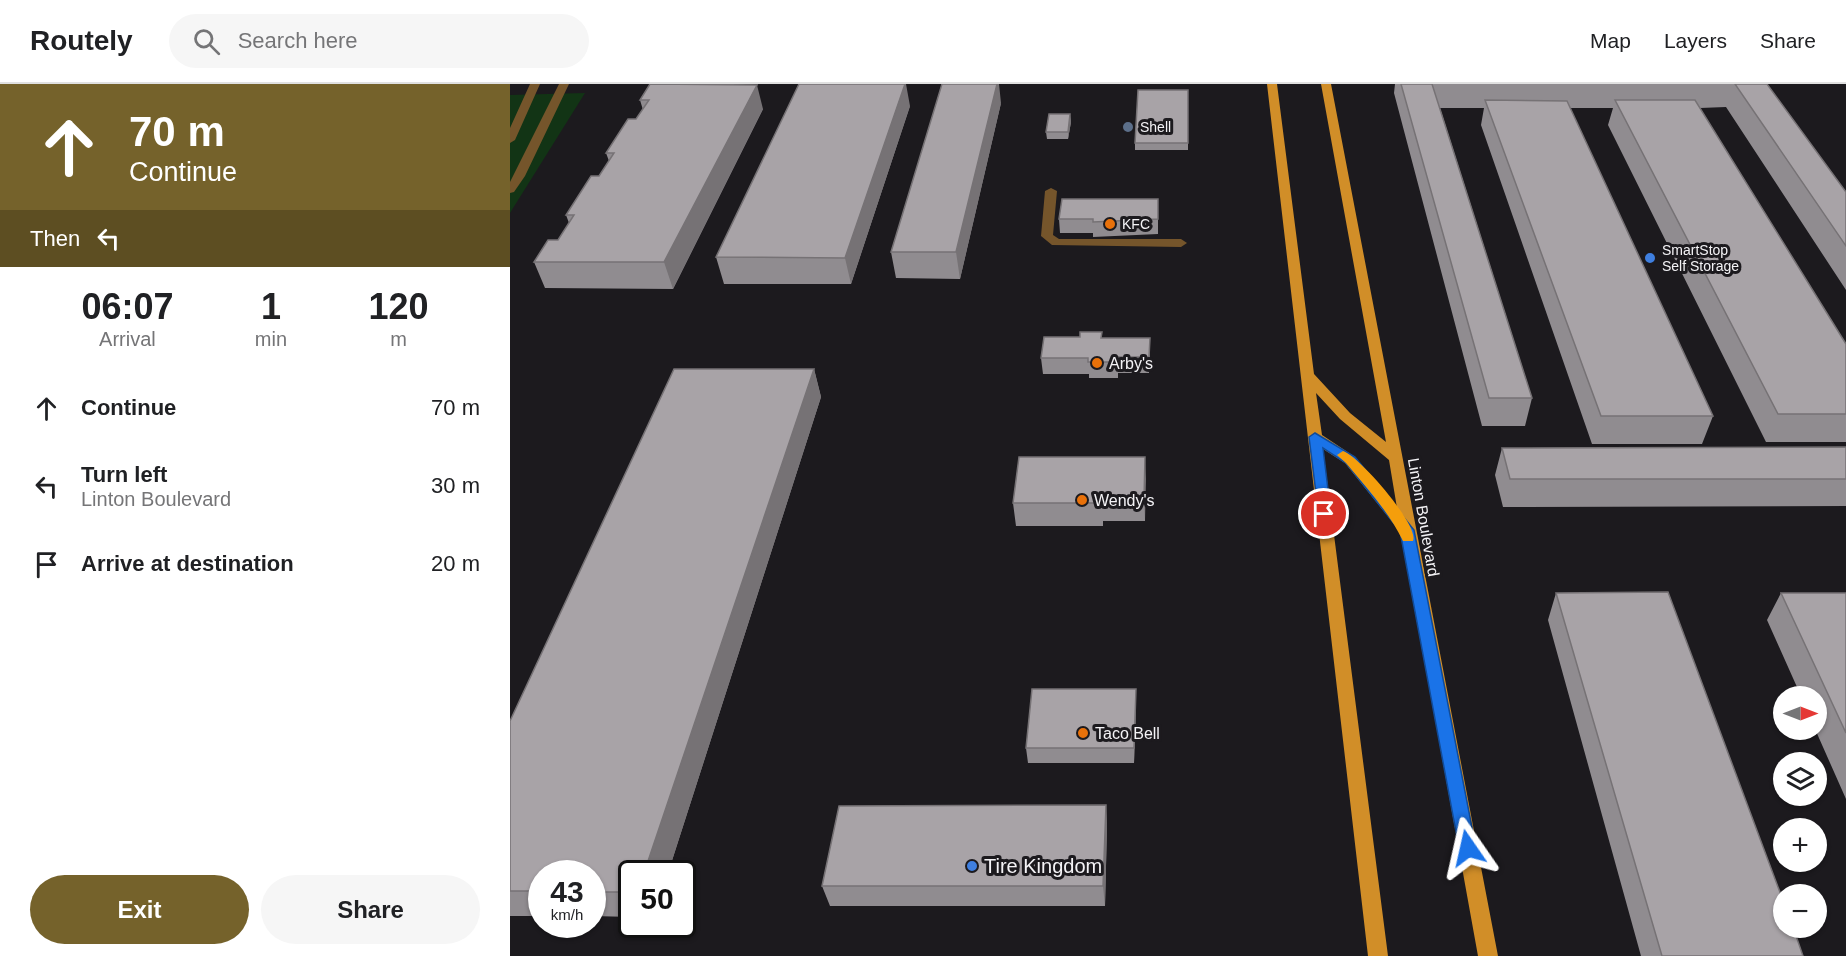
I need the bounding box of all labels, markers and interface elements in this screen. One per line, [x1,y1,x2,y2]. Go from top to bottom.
search box [169,14,589,68]
text: Routely [30,25,133,56]
icon: search [190,25,223,58]
text: Search here [238,28,358,53]
text: Map [1590,29,1631,52]
text: Layers [1664,29,1727,52]
text: Share [1760,29,1816,52]
icon: ahead [30,108,108,186]
text: 70 m [129,108,225,155]
place label: Shell [1140,119,1171,135]
marker: Shell [1121,120,1135,134]
text: Continue [129,157,237,187]
place label: KFC [1122,216,1150,232]
marker: KFC [1103,217,1117,231]
icon: left [92,222,125,255]
text: Then [30,226,80,251]
place label: SmartStop Self Storage [1662,242,1739,274]
marker: SmartStop Self Storage [1643,251,1657,265]
text: 06:07 [81,286,173,327]
text: 1 [261,286,281,327]
text: 120 [368,286,429,327]
text: Arrival [99,328,156,350]
text: min [255,328,287,350]
text: m [390,328,407,350]
place label: Arby's [1109,355,1153,372]
marker: Arby's [1090,356,1104,370]
icon: ahead [30,392,63,425]
text: Continue [81,395,176,420]
text: 70 m [431,395,480,420]
street label: Linton Boulevard [1405,456,1442,578]
text: Turn left [81,462,167,487]
icon: left [30,470,63,503]
text: 30 m [431,473,480,498]
text: Linton Boulevard [81,488,231,510]
pin [1298,488,1349,539]
place label: Wendy's [1094,492,1155,509]
marker: Wendy's [1075,493,1089,507]
icon: arrive [1307,497,1340,530]
icon: arrive [30,548,63,581]
text: Arrive at destination [81,551,294,576]
text: 20 m [431,551,480,576]
north arrow [1773,686,1827,740]
map controls [1773,686,1827,938]
place label: Taco Bell [1095,725,1160,742]
marker: Taco Bell [1076,726,1090,740]
button: layers [1773,752,1827,806]
position arrow [1436,816,1500,880]
button: + [1773,818,1827,872]
place label: Tire Kingdom [984,855,1102,877]
marker: Tire Kingdom [965,859,979,873]
speed limit sign: 50 [618,860,696,938]
button: Exit [30,875,249,944]
button: Share [261,875,480,944]
text: 43 [550,875,584,908]
button: − [1773,884,1827,938]
text: km/h [551,906,583,923]

